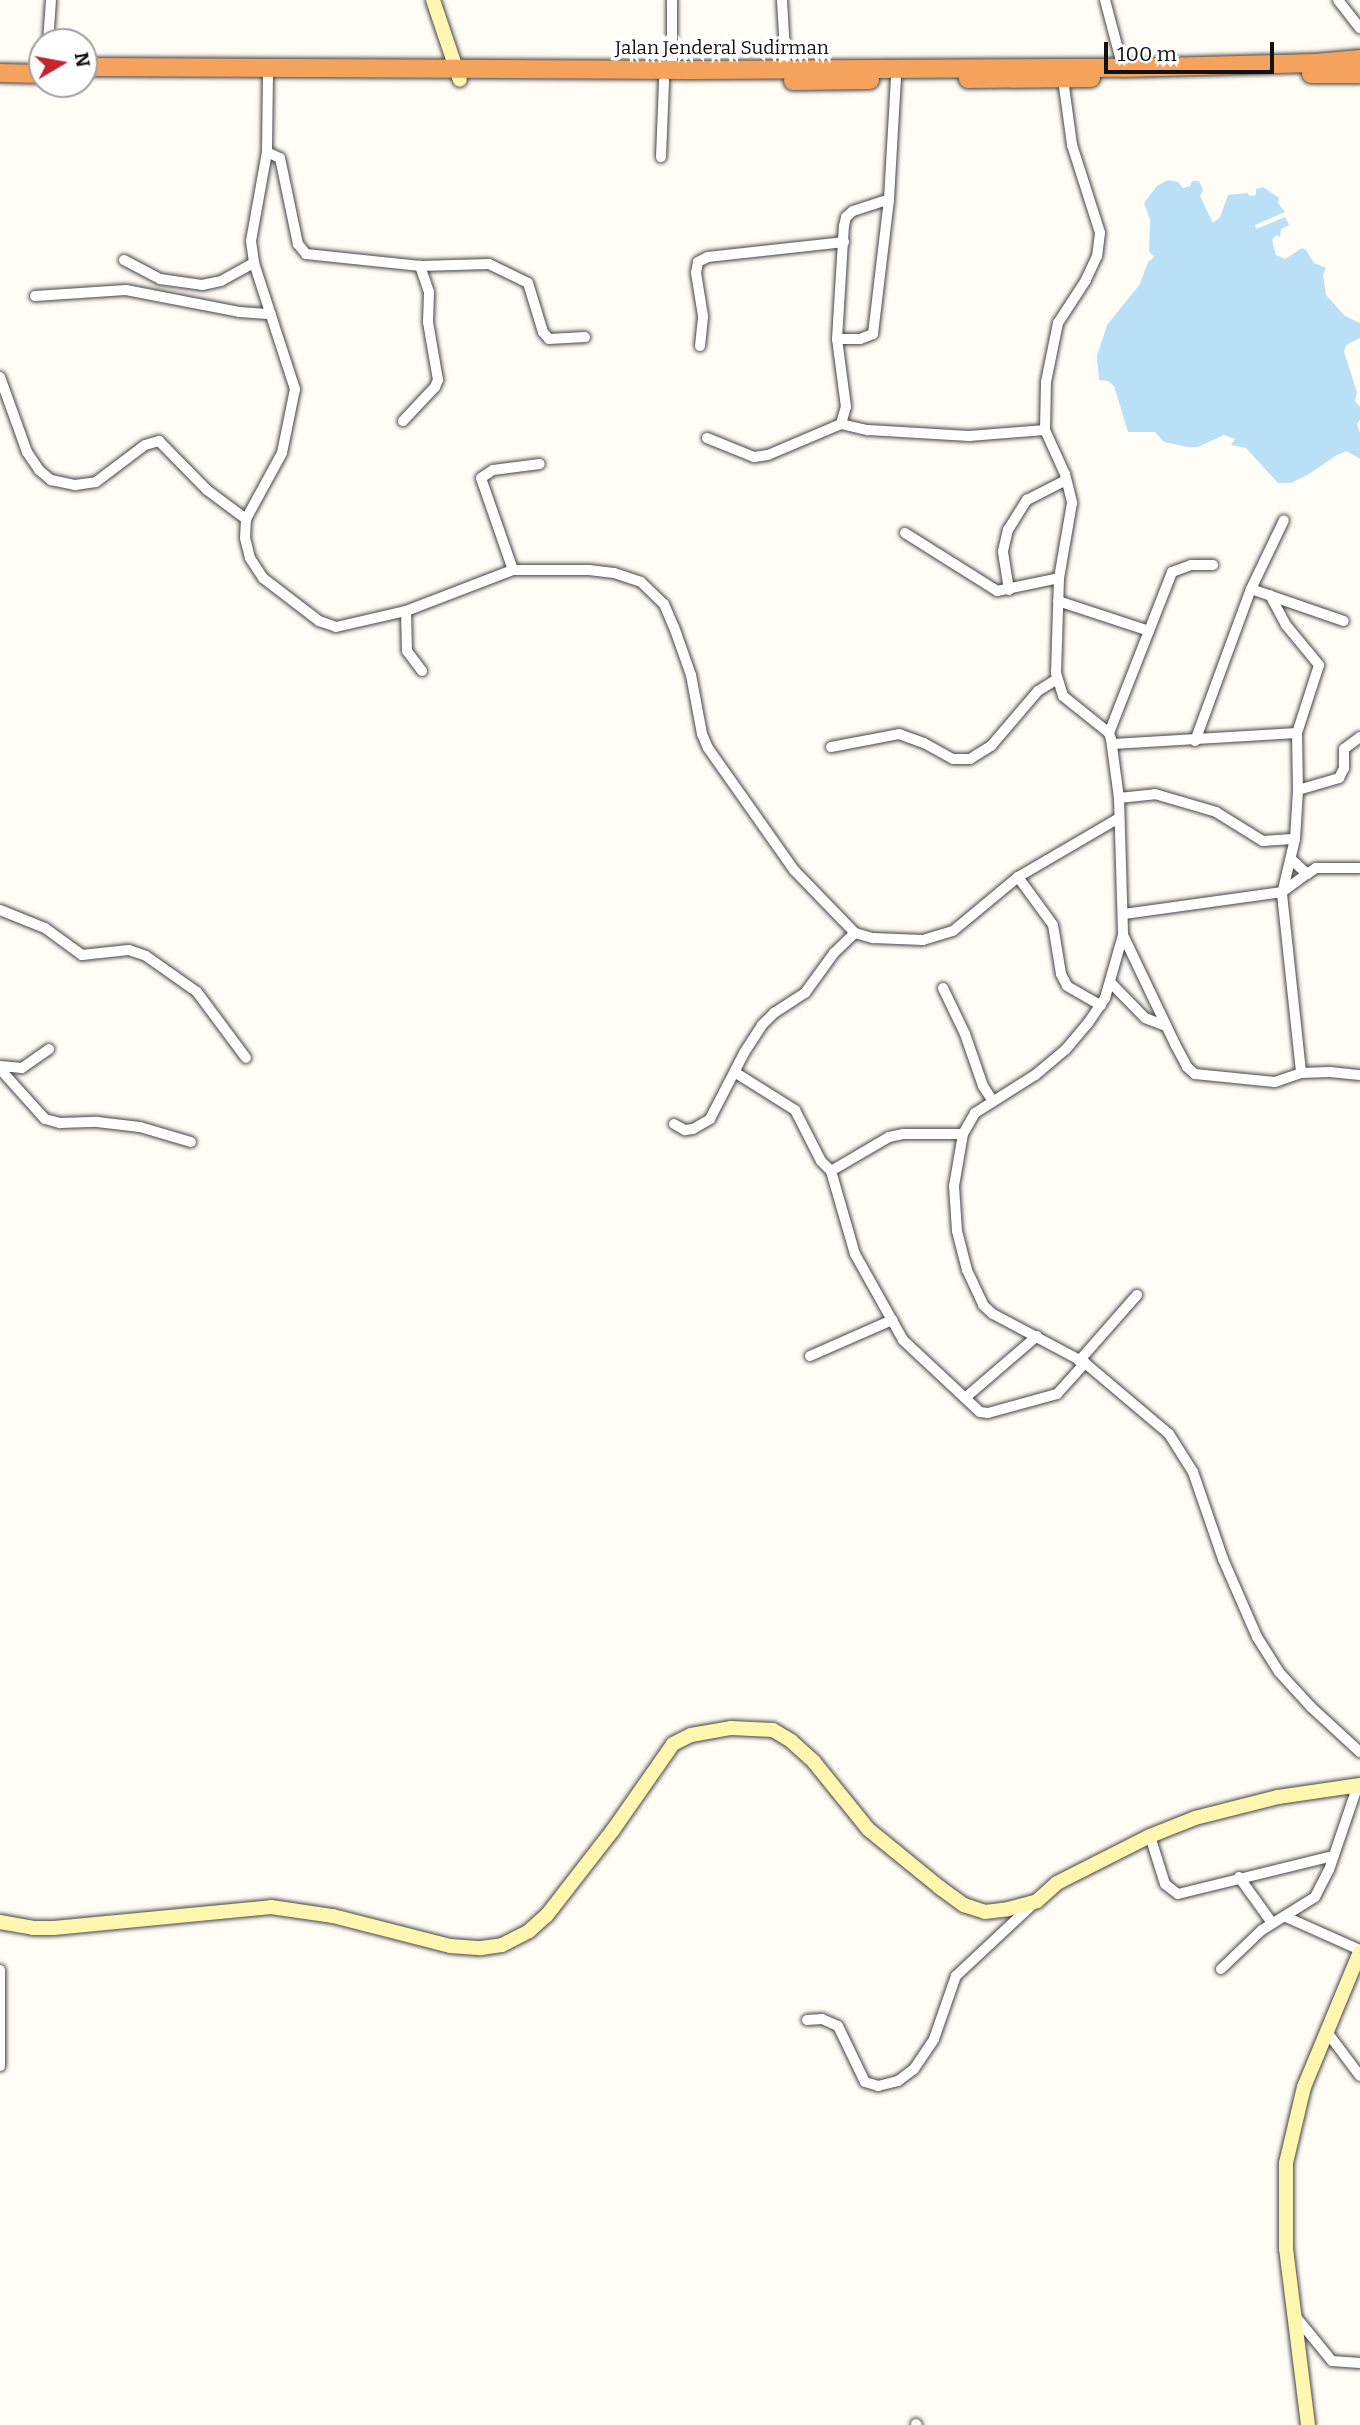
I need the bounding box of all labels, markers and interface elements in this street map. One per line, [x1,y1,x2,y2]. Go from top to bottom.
north arrow [28,28,98,98]
scale bar [1108,28,1278,72]
street label: Jalan Jenderal Sudirman [615,37,829,59]
text: 100 m [1117,41,1177,67]
text: N [70,50,95,69]

